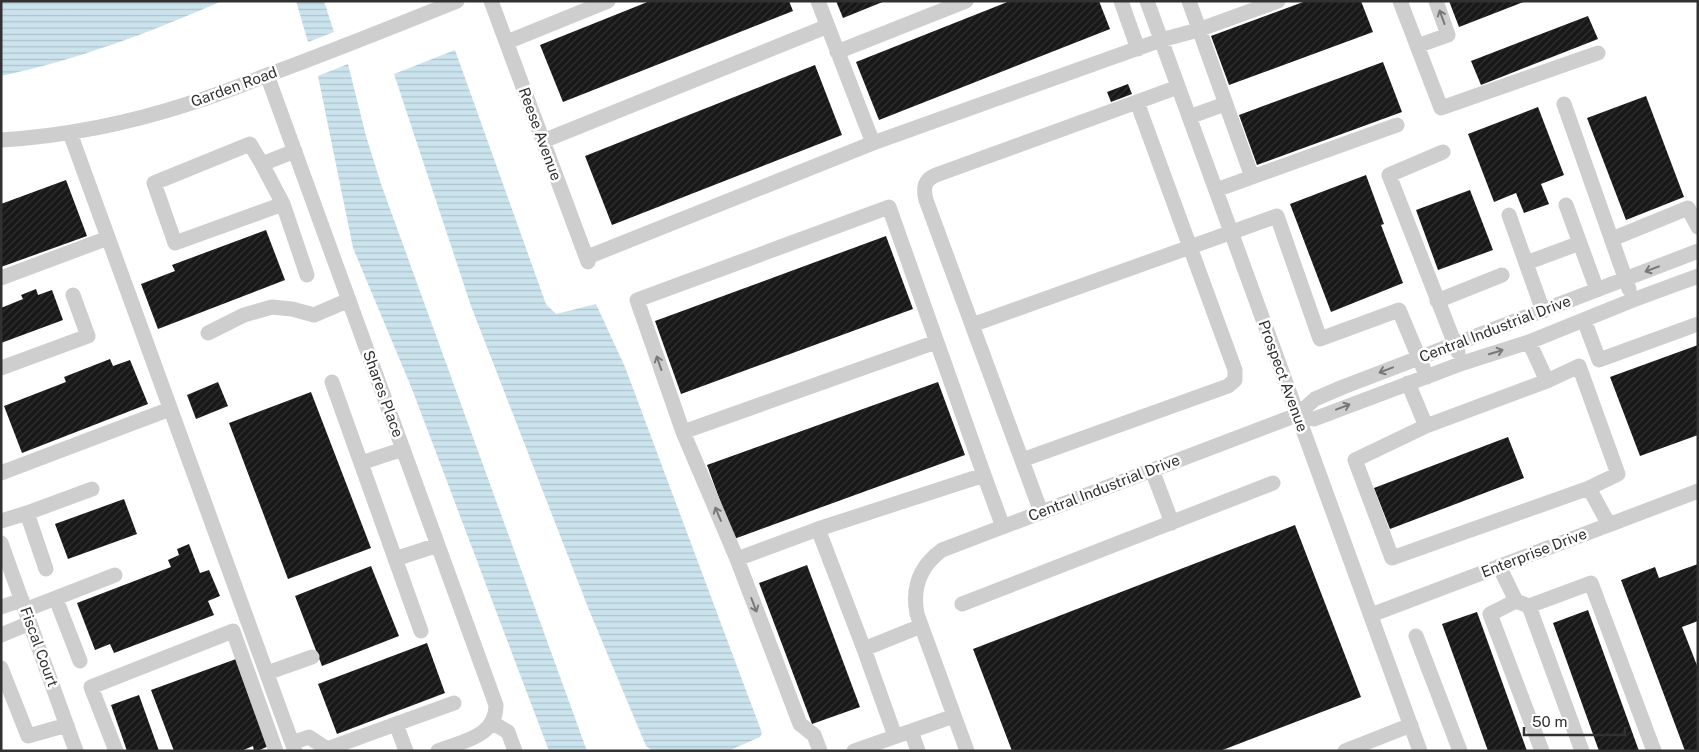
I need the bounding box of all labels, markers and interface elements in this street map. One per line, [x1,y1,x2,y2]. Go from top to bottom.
one-way arrow [1437,10,1446,25]
street label: Garden Road [188,63,279,110]
street label: Reese Avenue [516,85,565,183]
one-way arrow [1645,265,1660,274]
street label: Central Industrial Drive [1417,292,1573,365]
street label: Prospect Avenue [1255,318,1312,434]
one-way arrow [1487,346,1503,356]
street label: Shares Place [360,348,407,440]
one-way arrow [654,356,663,371]
one-way arrow [1379,366,1394,376]
one-way arrow [1335,402,1350,412]
street label: Central Industrial Drive [1026,451,1182,524]
one-way arrow [713,507,722,522]
street label: Enterprise Drive [1479,525,1589,580]
one-way arrow [750,597,760,612]
street label: Fiscal Court [17,605,62,689]
scale bar [1524,704,1625,736]
text: 50 m [1532,713,1567,730]

